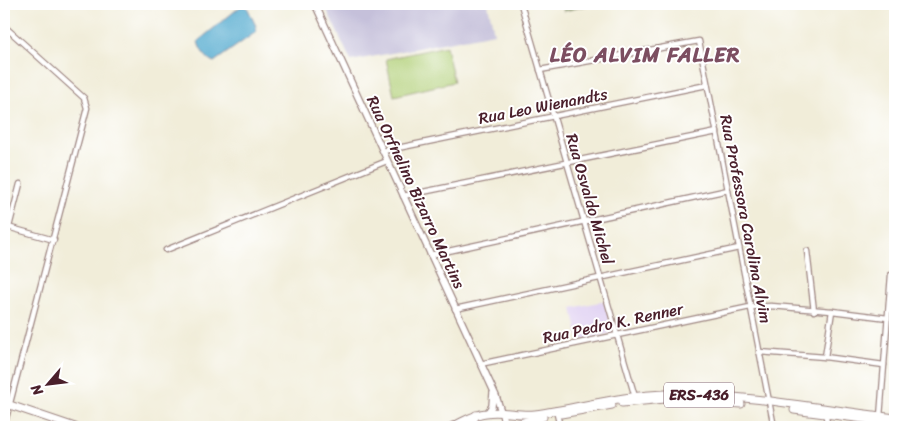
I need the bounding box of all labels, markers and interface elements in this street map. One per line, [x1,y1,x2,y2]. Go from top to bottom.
district label: LÉO ALVIM FALLER [550,36,740,74]
street label: Rua Leo Wienandts [476,79,611,133]
street label: Rua Orfnelino Bizarro Martins [358,91,474,294]
street label: Rua Professora Carolina Alvim [712,112,780,326]
street label: Rua Osvaldo Michel [557,130,623,268]
street label: Rua Pedro K. Renner [540,294,687,352]
north arrow [22,358,72,408]
text: N [24,379,51,401]
road number: ERS-436 [664,382,734,408]

